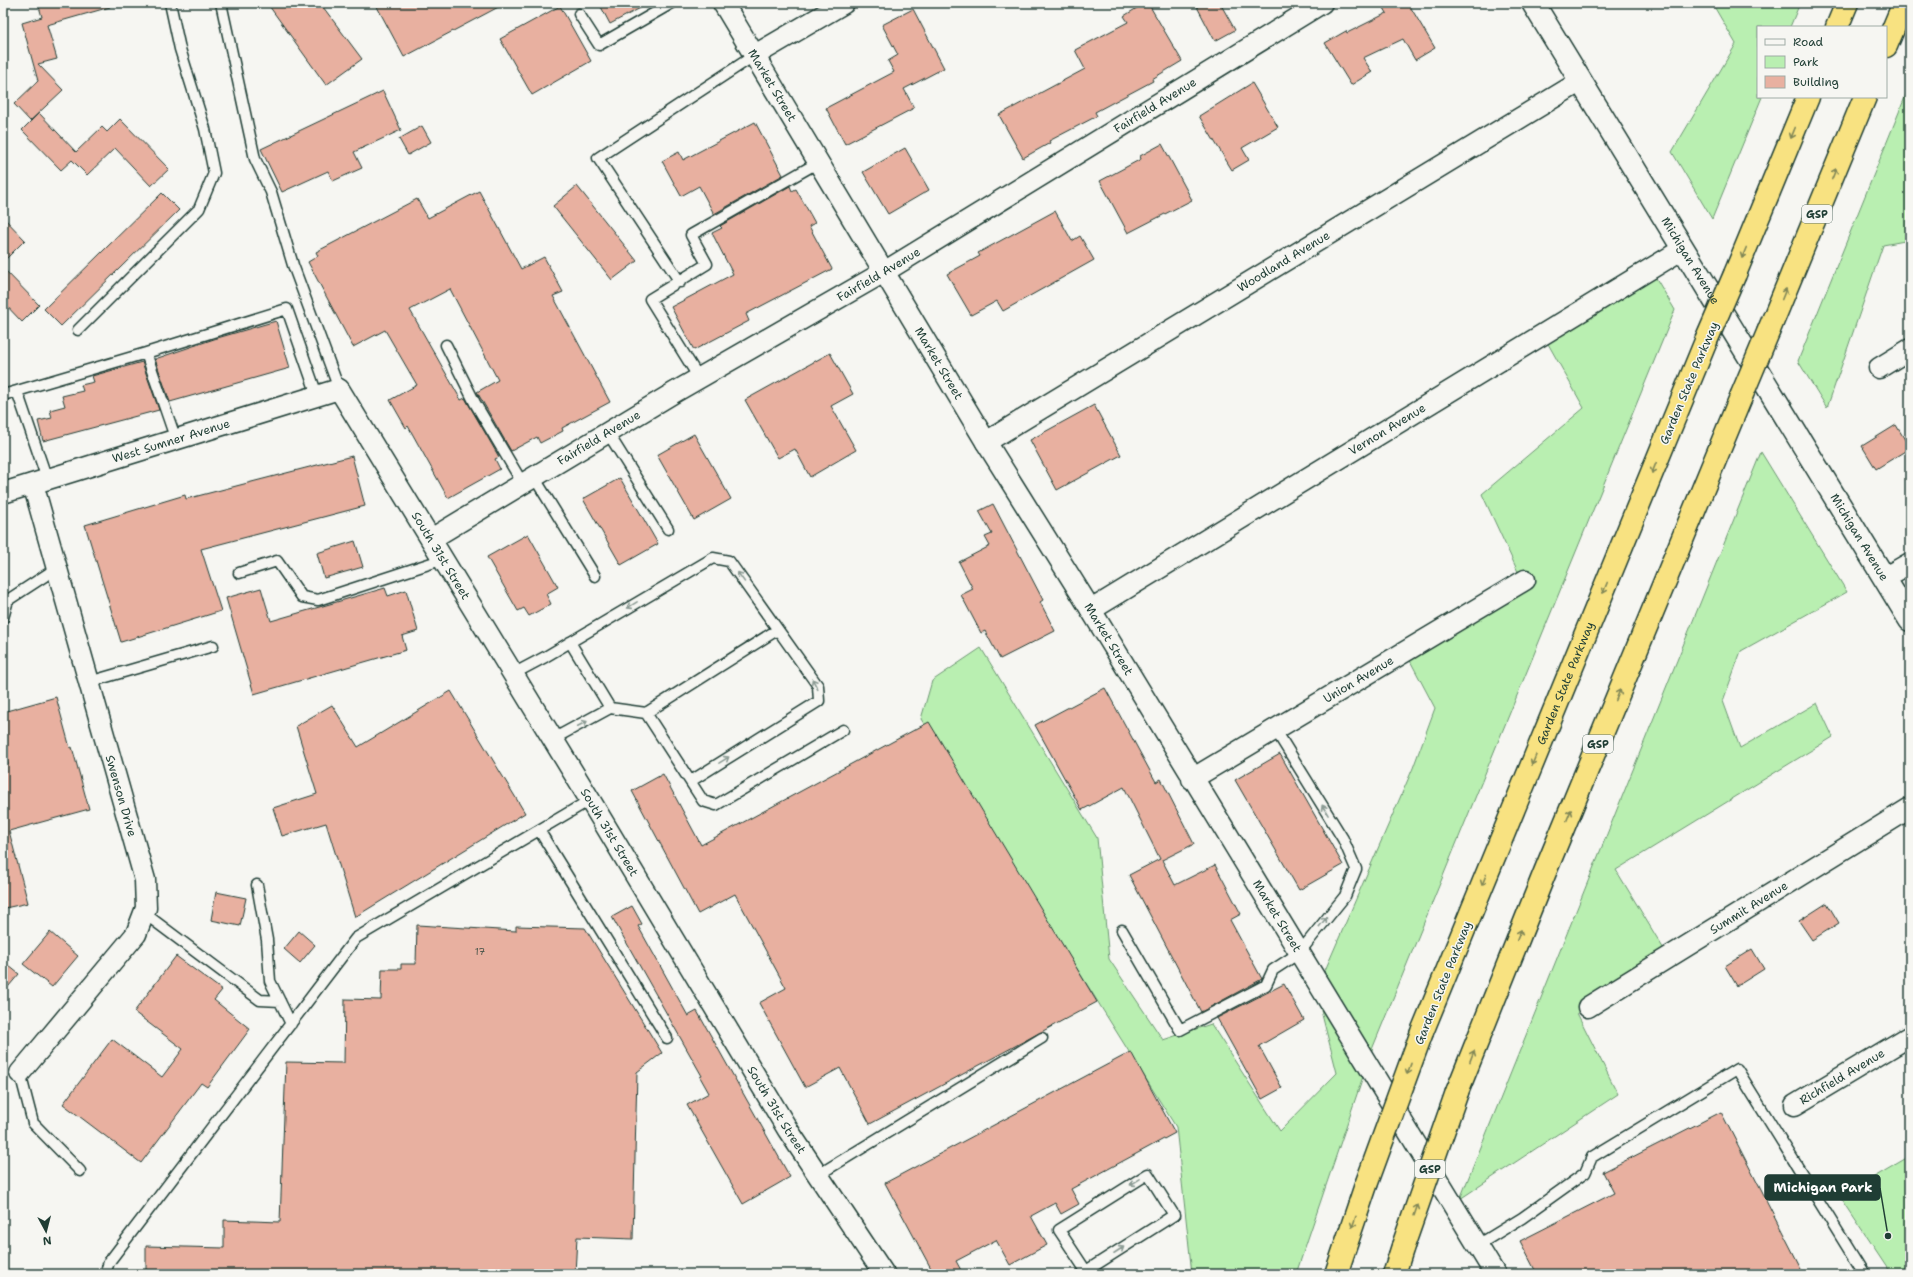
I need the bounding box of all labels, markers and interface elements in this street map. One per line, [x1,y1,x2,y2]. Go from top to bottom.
legend [1757,26,1887,98]
text: Road [1793,34,1824,50]
street label: Market Street [744,46,800,125]
text: Park [1793,54,1819,70]
street label: Fairfield Avenue [1111,74,1200,137]
text: Building [1793,74,1839,90]
one-way arrow [1789,127,1797,139]
one-way arrow [1830,168,1838,180]
road number: GSP [1802,205,1832,223]
street label: Michigan Avenue [1658,214,1723,308]
street label: Woodland Avenue [1234,227,1333,296]
street label: Fairfield Avenue [834,243,923,305]
one-way arrow [1740,247,1747,259]
one-way arrow [1781,288,1789,300]
street label: Garden State Parkway [1656,319,1722,447]
street label: Market Street [911,324,967,403]
street label: Vernon Avenue [1346,400,1429,459]
street label: Fairfield Avenue [554,407,644,469]
street label: West Sumner Avenue [110,415,232,467]
one-way arrow [1650,461,1657,473]
street label: Michigan Avenue [1827,490,1892,584]
street label: South 31st Street [408,509,474,603]
one-way arrow [737,572,745,583]
one-way arrow [1600,581,1608,593]
street label: Market Street [1081,600,1137,678]
one-way arrow [626,602,638,610]
street label: Garden State Parkway [1533,619,1598,747]
street label: Union Avenue [1320,652,1397,707]
one-way arrow [810,678,818,690]
one-way arrow [1615,689,1622,701]
one-way arrow [575,719,587,727]
road number: GSP [1583,735,1613,753]
street label: Swenson Drive [102,753,140,839]
one-way arrow [1529,753,1537,765]
one-way arrow [718,756,729,765]
street label: South 31st Street [577,785,642,879]
one-way arrow [1321,805,1329,816]
one-way arrow [1565,809,1573,821]
one-way arrow [1480,874,1487,886]
street label: Market Street [1249,877,1305,955]
street label: Summit Avenue [1707,877,1791,938]
one-way arrow [1319,917,1328,928]
street label: Garden State Parkway [1411,919,1475,1047]
one-way arrow [1516,930,1524,942]
house number: 17 [475,945,485,958]
street label: Richfield Avenue [1797,1045,1888,1108]
one-way arrow [1468,1050,1476,1062]
one-way arrow [1404,1062,1412,1074]
street label: South 31st Street [743,1063,810,1157]
road number: GSP [1415,1160,1445,1178]
callout: Michigan Park [1765,1175,1880,1200]
one-way arrow [1129,1179,1141,1187]
text: Michigan Park [1774,1179,1872,1196]
one-way arrow [1413,1203,1420,1216]
north arrow [26,1211,66,1251]
one-way arrow [1349,1216,1357,1228]
text: N [42,1232,52,1248]
one-way arrow [1113,1246,1125,1254]

